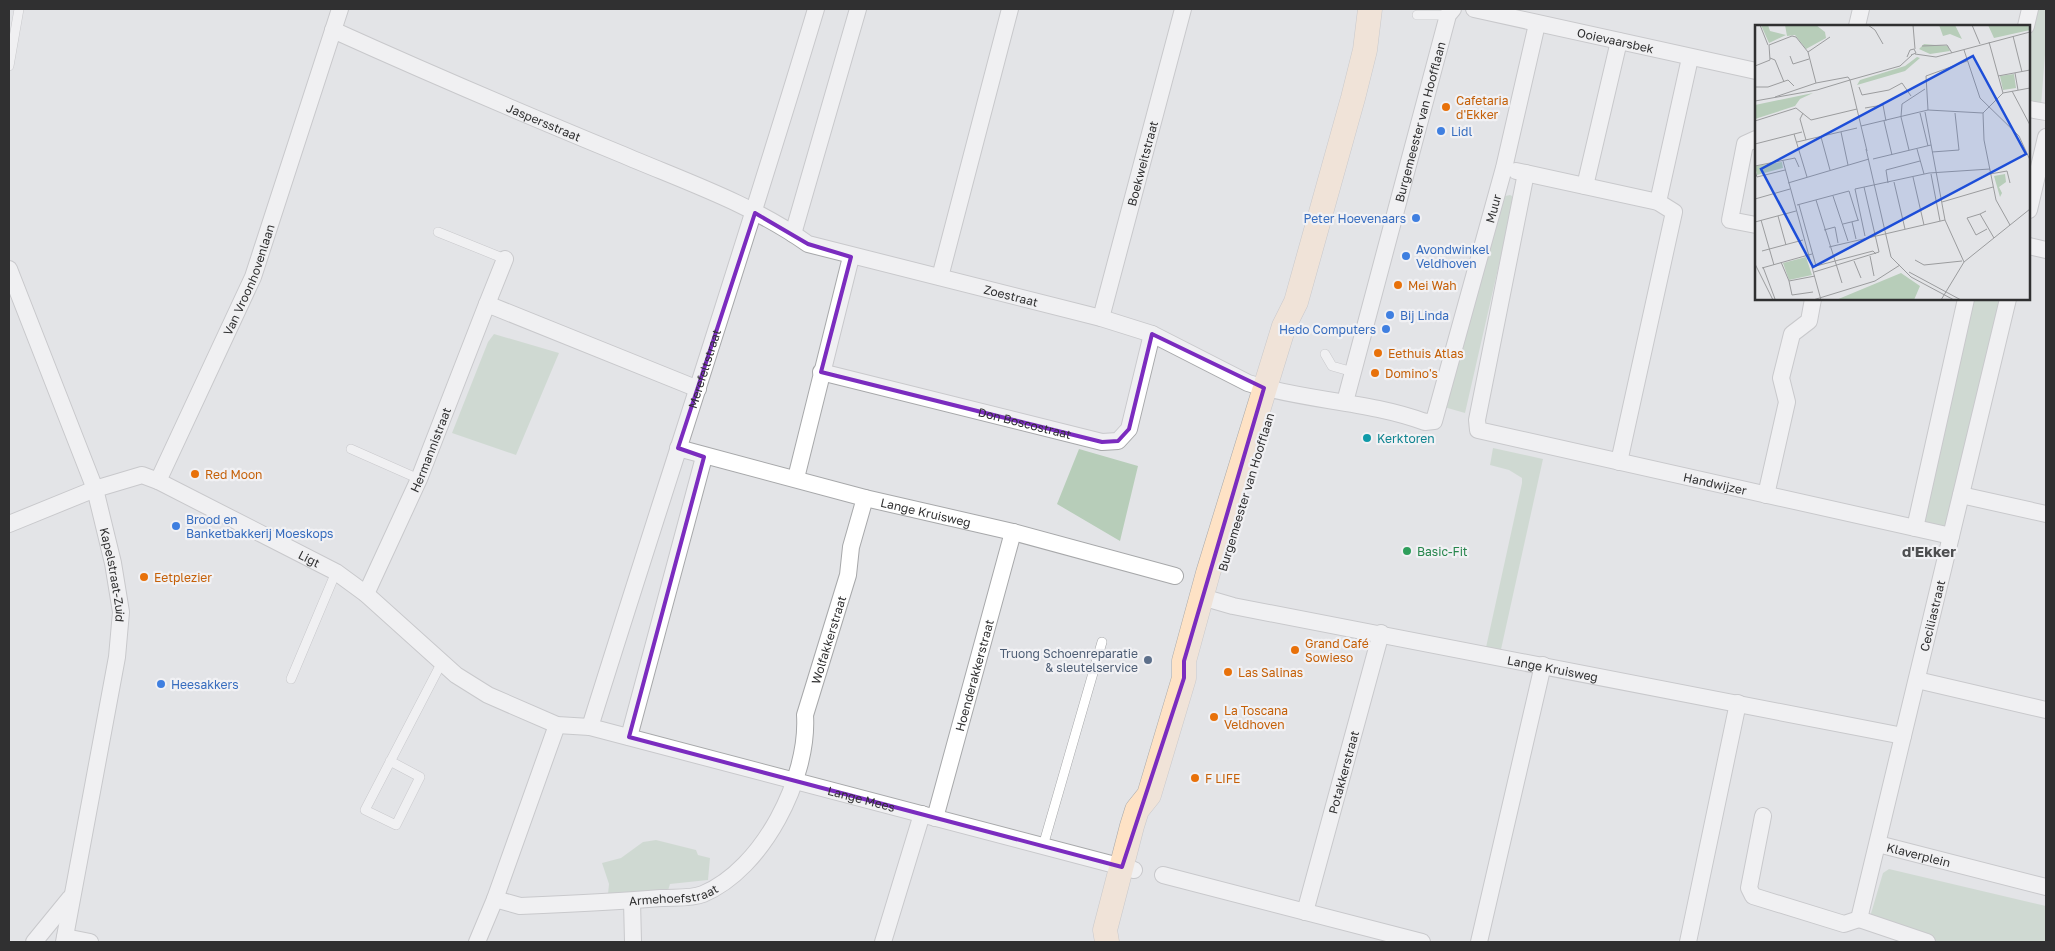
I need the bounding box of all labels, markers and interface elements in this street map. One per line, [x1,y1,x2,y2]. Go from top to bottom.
street label: Ooievaarsbek [1576,24,1656,56]
inset map [1755,25,2030,300]
street label: Burgemeester van Hoofflaan [1391,40,1448,204]
place label: Cafetaria d'Ekker [1456,93,1508,122]
street label: Jaspersstraat [504,99,583,144]
marker: Cafetaria d'Ekker [1440,101,1452,113]
street label: Boekweitstraat [1124,119,1161,208]
place label: Lidl [1451,124,1472,139]
marker: Lidl [1435,125,1447,137]
street label: Muur [1482,192,1504,225]
place label: Peter Hoevenaars [1303,211,1406,226]
marker: Peter Hoevenaars [1410,212,1422,224]
street label: Van Vroonhovenlaan [220,222,277,337]
place label: Avondwinkel Veldhoven [1416,242,1490,271]
marker: Avondwinkel Veldhoven [1400,250,1412,262]
place label: Mei Wah [1408,278,1457,293]
marker: Mei Wah [1392,279,1404,291]
street label: Zoestraat [982,281,1040,309]
place label: Bij Linda [1400,308,1449,323]
marker: Bij Linda [1384,309,1396,321]
place label: Hedo Computers [1279,322,1376,337]
marker: Hedo Computers [1380,323,1392,335]
street label: Merefeltstraat [684,327,724,410]
place label: Eethuis Atlas [1388,346,1464,361]
marker: Eethuis Atlas [1372,347,1384,359]
place label: Domino's [1385,366,1438,381]
marker: Domino's [1369,367,1381,379]
street label: Don Boscostraat [977,404,1073,442]
street label: Hermannistraat [406,405,454,495]
street label: Burgemeester van Hoofflaan [1215,411,1277,573]
place label: Kerktoren [1377,431,1435,446]
marker: Kerktoren [1361,432,1373,444]
place label: Red Moon [205,467,262,482]
marker: Red Moon [189,468,201,480]
street label: Handwijzer [1682,469,1749,498]
street label: Lange Kruisweg [879,494,973,530]
place label: Brood en Banketbakkerij Moeskops [186,512,333,541]
marker: Brood en Banketbakkerij Moeskops [170,520,182,532]
street label: Kapelstraat-Zuid [97,526,129,623]
district label: d'Ekker [1902,542,1956,560]
place label: Basic-Fit [1417,544,1468,559]
marker: Basic-Fit [1401,545,1413,557]
street label: Ligt [296,547,323,570]
place label: Eetplezier [154,570,212,585]
marker: Eetplezier [138,571,150,583]
street label: Ceciliastraat [1916,578,1948,653]
street label: Wolfakkerstraat [807,593,849,686]
street label: Hoenderakkerstraat [952,617,996,733]
place label: Grand Café Sowieso [1305,636,1369,665]
marker: Grand Café Sowieso [1289,644,1301,656]
place label: Truong Schoenreparatie & sleutelservice [1000,646,1138,675]
street label: Lange Kruisweg [1506,652,1599,684]
marker: Truong Schoenreparatie & sleutelservice [1142,654,1154,666]
place label: Las Salinas [1238,665,1303,680]
marker: Las Salinas [1222,666,1234,678]
place label: Heesakkers [171,677,239,692]
marker: Heesakkers [155,678,167,690]
place label: La Toscana Veldhoven [1224,703,1288,732]
marker: La Toscana Veldhoven [1208,711,1220,723]
street label: Potakkerstraat [1325,729,1362,815]
place label: F LIFE [1205,771,1240,786]
marker: F LIFE [1189,772,1201,784]
street label: Lange Mees [826,782,897,814]
street label: Klaverplein [1885,839,1952,870]
street label: Armehoefstraat [628,880,721,908]

